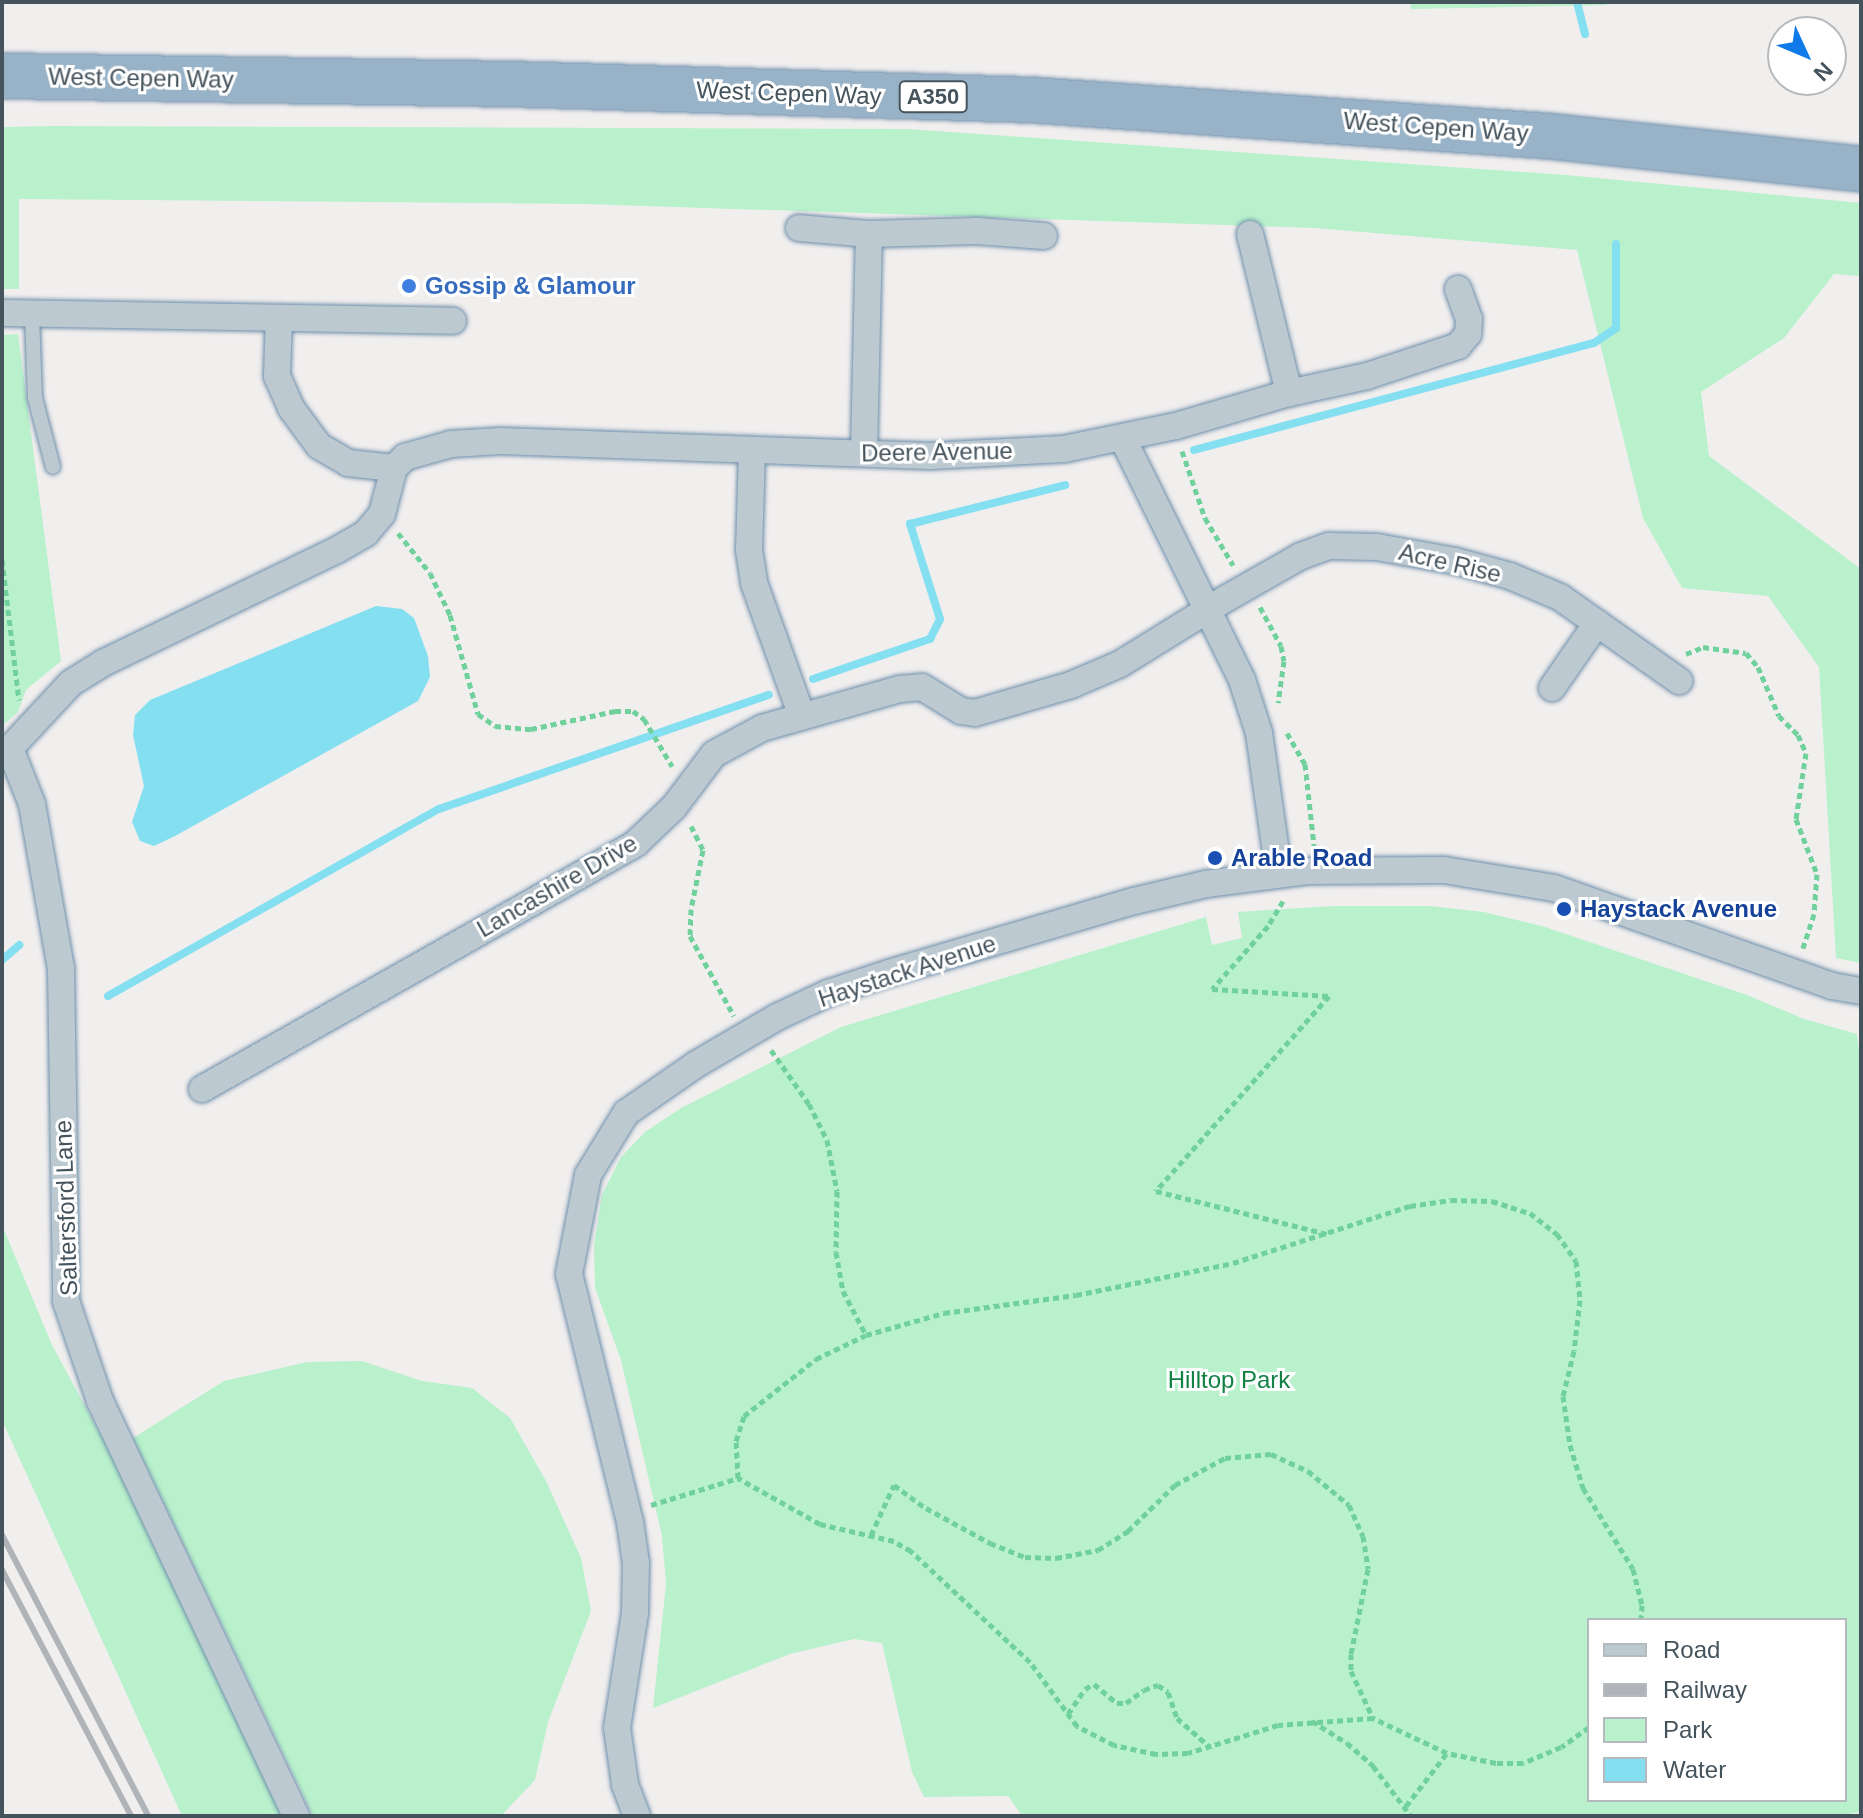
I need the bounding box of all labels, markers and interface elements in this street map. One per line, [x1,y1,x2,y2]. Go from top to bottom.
north arrow [1767,16,1847,96]
text: N [1809,57,1838,86]
street label: West Cepen Way [48,62,234,94]
street label: West Cepen Way [696,75,882,111]
road number: A350 [897,79,969,115]
street label: West Cepen Way [1343,106,1529,148]
place label: Gossip & Glamour [425,272,636,300]
marker: Gossip & Glamour [400,277,418,295]
street label: Deere Avenue [860,436,1014,468]
street label: Acre Rise [1396,537,1504,589]
street label: Lancashire Drive [472,829,642,943]
place label: Arable Road [1231,844,1372,872]
marker: Arable Road [1206,849,1224,867]
place label: Haystack Avenue [1580,895,1778,923]
marker: Haystack Avenue [1555,900,1573,918]
street label: Haystack Avenue [814,929,1000,1013]
street label: Saltersford Lane [49,1119,83,1297]
park label: Hilltop Park [1168,1366,1290,1394]
legend [1587,1618,1847,1802]
text: Road [1663,1636,1720,1663]
text: Railway [1663,1676,1747,1703]
text: Park [1663,1716,1712,1743]
text: Water [1663,1756,1726,1783]

